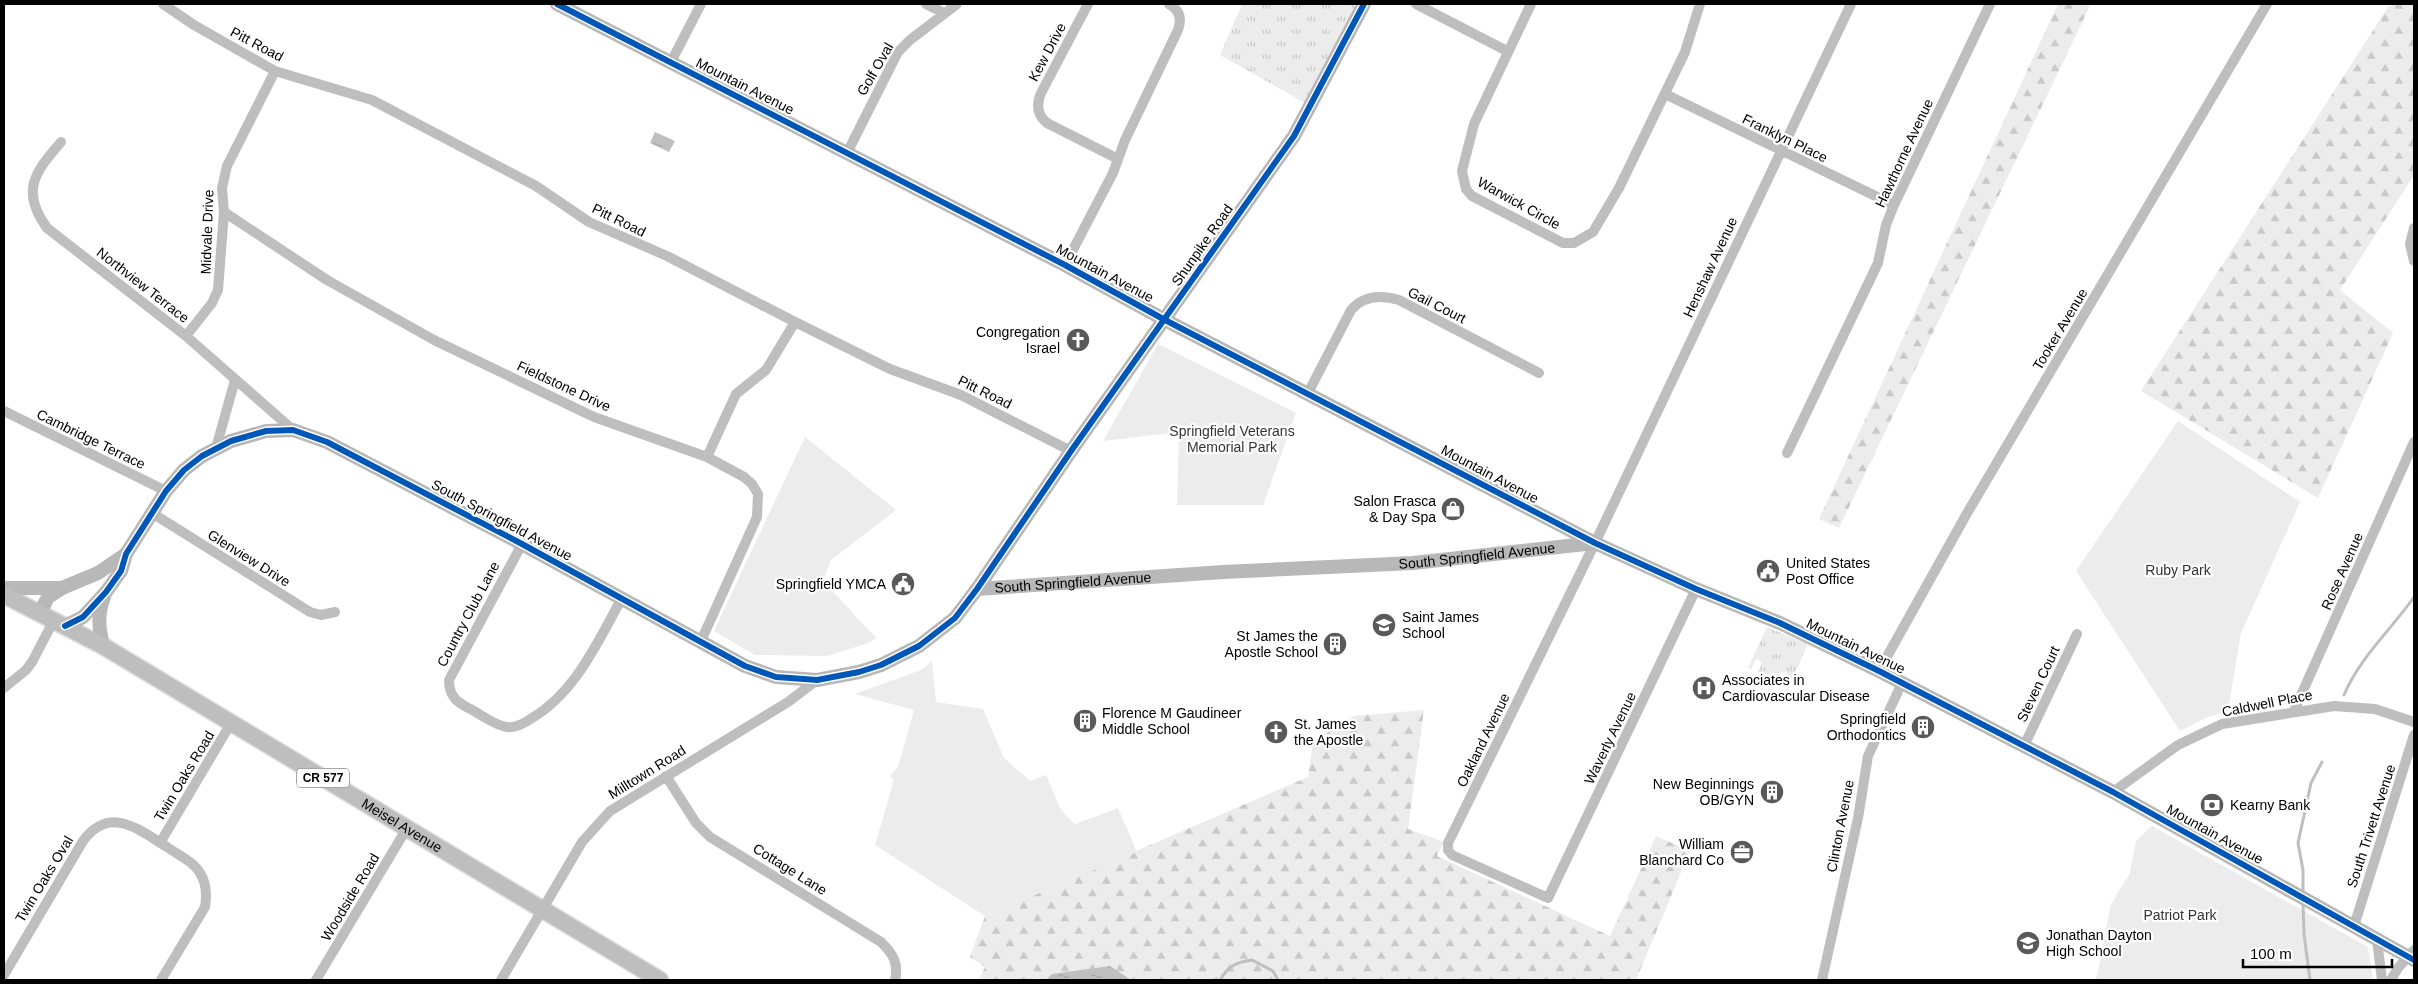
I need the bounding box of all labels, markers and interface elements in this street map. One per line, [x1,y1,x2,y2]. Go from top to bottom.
street label: Kew Drive [1025,20,1069,84]
street label: Pitt Road [228,23,286,65]
street label: Golf Oval [853,40,897,98]
street label: Mountain Avenue [693,54,797,118]
street label: Hawthorne Avenue [1872,96,1936,210]
street label: Franklyn Place [1740,111,1830,166]
street label: Warwick Circle [1475,174,1563,232]
street label: Midvale Drive [198,189,216,275]
street label: Pitt Road [590,200,648,240]
street label: Shunpike Road [1168,201,1236,289]
street label: Henshaw Avenue [1680,214,1740,320]
street label: Mountain Avenue [1054,241,1157,305]
street label: Northview Terrace [94,244,192,326]
street label: Gail Court [1405,284,1469,326]
street label: Tooker Avenue [2029,285,2091,373]
place label: Congregation Israel [976,324,1060,356]
church icon: Congregation Israel [1065,327,1091,353]
street label: Fieldstone Drive [515,357,613,415]
street label: Pitt Road [956,372,1014,412]
street label: Cambridge Terrace [34,406,148,472]
park label: Springfield Veterans Memorial Park [1169,423,1295,455]
street label: Mountain Avenue [1439,442,1542,506]
street label: South Springfield Avenue [429,476,575,564]
place label: Salon Frasca & Day Spa [1354,493,1436,525]
shop icon: Salon Frasca & Day Spa [1440,496,1466,522]
street label: Glenview Drive [205,526,293,590]
street label: Rose Avenue [2318,530,2366,612]
street label: South Springfield Avenue [1398,539,1556,572]
place label: United States Post Office [1786,555,1870,587]
public building icon: United States Post Office [1755,558,1781,584]
street label: Country Club Lane [434,559,503,669]
park label: Ruby Park [2145,562,2212,578]
street label: South Springfield Avenue [994,569,1152,596]
public building icon: Springfield YMCA [890,571,916,597]
place label: Springfield YMCA [776,576,887,592]
place label: Saint James School [1402,609,1479,641]
school or university icon: Saint James School [1371,612,1397,638]
street label: Mountain Avenue [1804,615,1908,677]
place label: St James the Apostle School [1225,628,1318,660]
building icon: St James the Apostle School [1322,631,1348,657]
street label: Steven Court [2013,643,2063,724]
place label: Associates in Cardiovascular Disease [1722,672,1870,704]
hospital icon: Associates in Cardiovascular Disease [1691,675,1717,701]
street label: Caldwell Place [2220,686,2314,720]
street label: Waverly Avenue [1581,689,1639,787]
street label: Oakland Avenue [1453,690,1513,790]
place label: Florence M Gaudineer Middle School [1102,705,1242,737]
building icon: Florence M Gaudineer Middle School [1072,708,1098,734]
place label: Springfield Orthodontics [1827,711,1906,743]
building icon: Springfield Orthodontics [1910,714,1936,740]
place label: St. James the Apostle [1294,716,1363,748]
church icon: St. James the Apostle [1263,719,1289,745]
street label: Twin Oaks Road [151,728,217,824]
street label: Milltown Road [605,742,689,802]
street label: South Trivett Avenue [2343,762,2399,890]
road number: CR 577 [297,768,349,788]
place label: New Beginnings OB/GYN [1653,776,1754,808]
street label: Clinton Avenue [1823,778,1857,874]
building icon: New Beginnings OB/GYN [1759,779,1785,805]
bank icon: Kearny Bank [2199,792,2225,818]
street label: Meisel Avenue [359,795,445,856]
place label: Kearny Bank [2230,797,2311,813]
street label: Mountain Avenue [2164,801,2266,867]
street label: Twin Oaks Oval [12,833,76,925]
place label: William Blanchard Co [1639,836,1724,868]
office icon: William Blanchard Co [1729,839,1755,865]
street label: Cottage Lane [750,840,830,898]
street label: Woodside Road [318,850,382,944]
park label: Patriot Park [2143,907,2218,923]
place label: Jonathan Dayton High School [2046,927,2152,959]
school or university icon: Jonathan Dayton High School [2015,930,2041,956]
scale bar [2243,936,2392,968]
text: 100 m [2250,945,2292,962]

